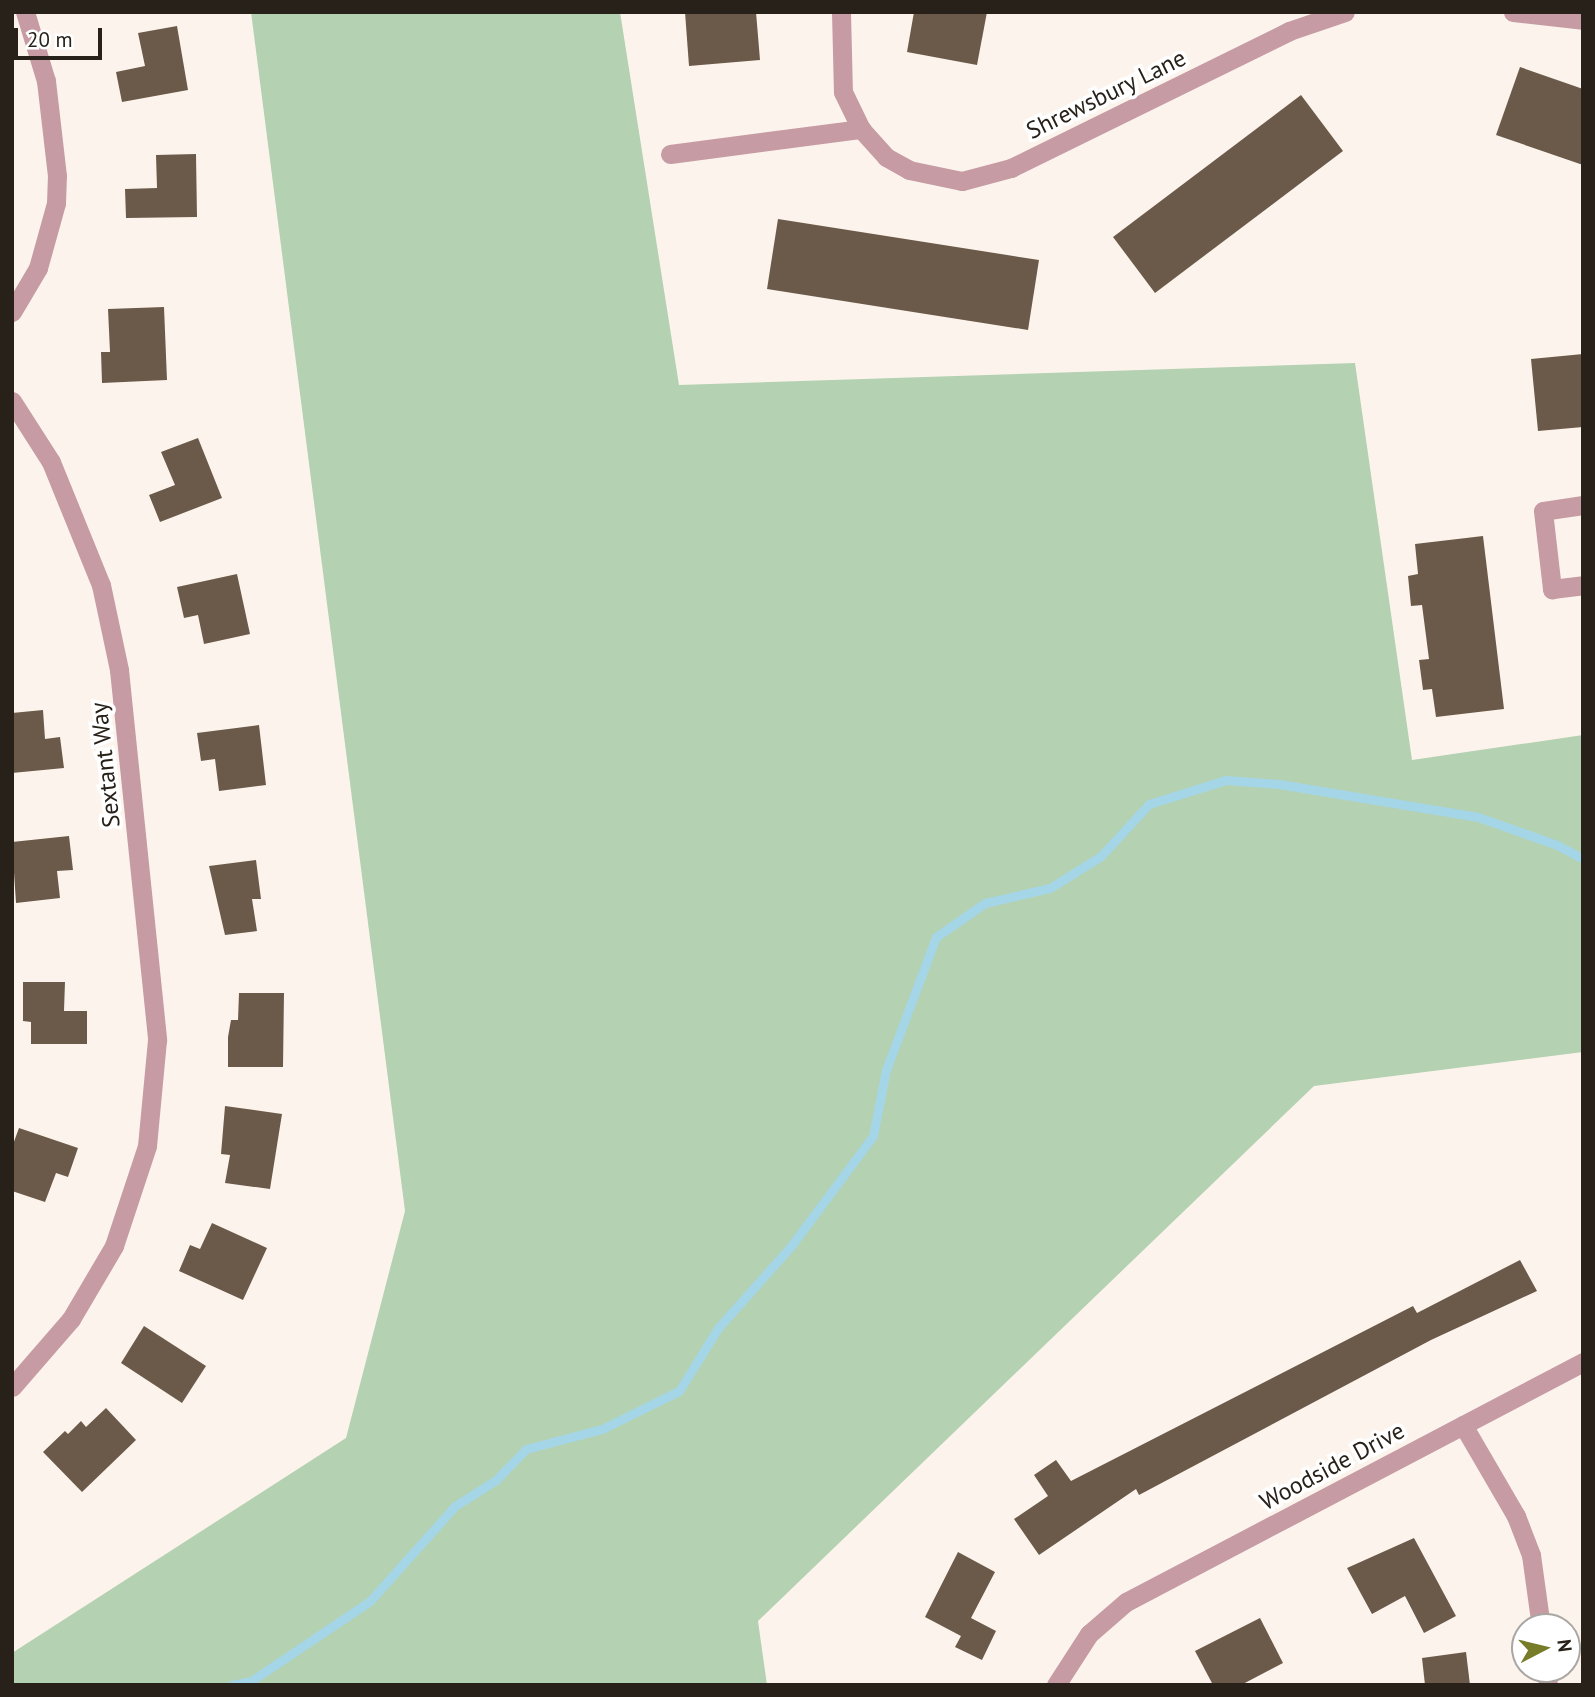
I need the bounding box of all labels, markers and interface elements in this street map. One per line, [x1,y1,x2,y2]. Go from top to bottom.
scale bar [18,14,105,58]
text: 20 m [27,26,73,53]
street label: Shrewsbury Lane [1021,43,1191,145]
street label: Sextant Way [84,701,126,829]
street label: Woodside Drive [1255,1416,1409,1516]
north arrow [1511,1613,1581,1683]
text: N [1552,1638,1578,1653]

